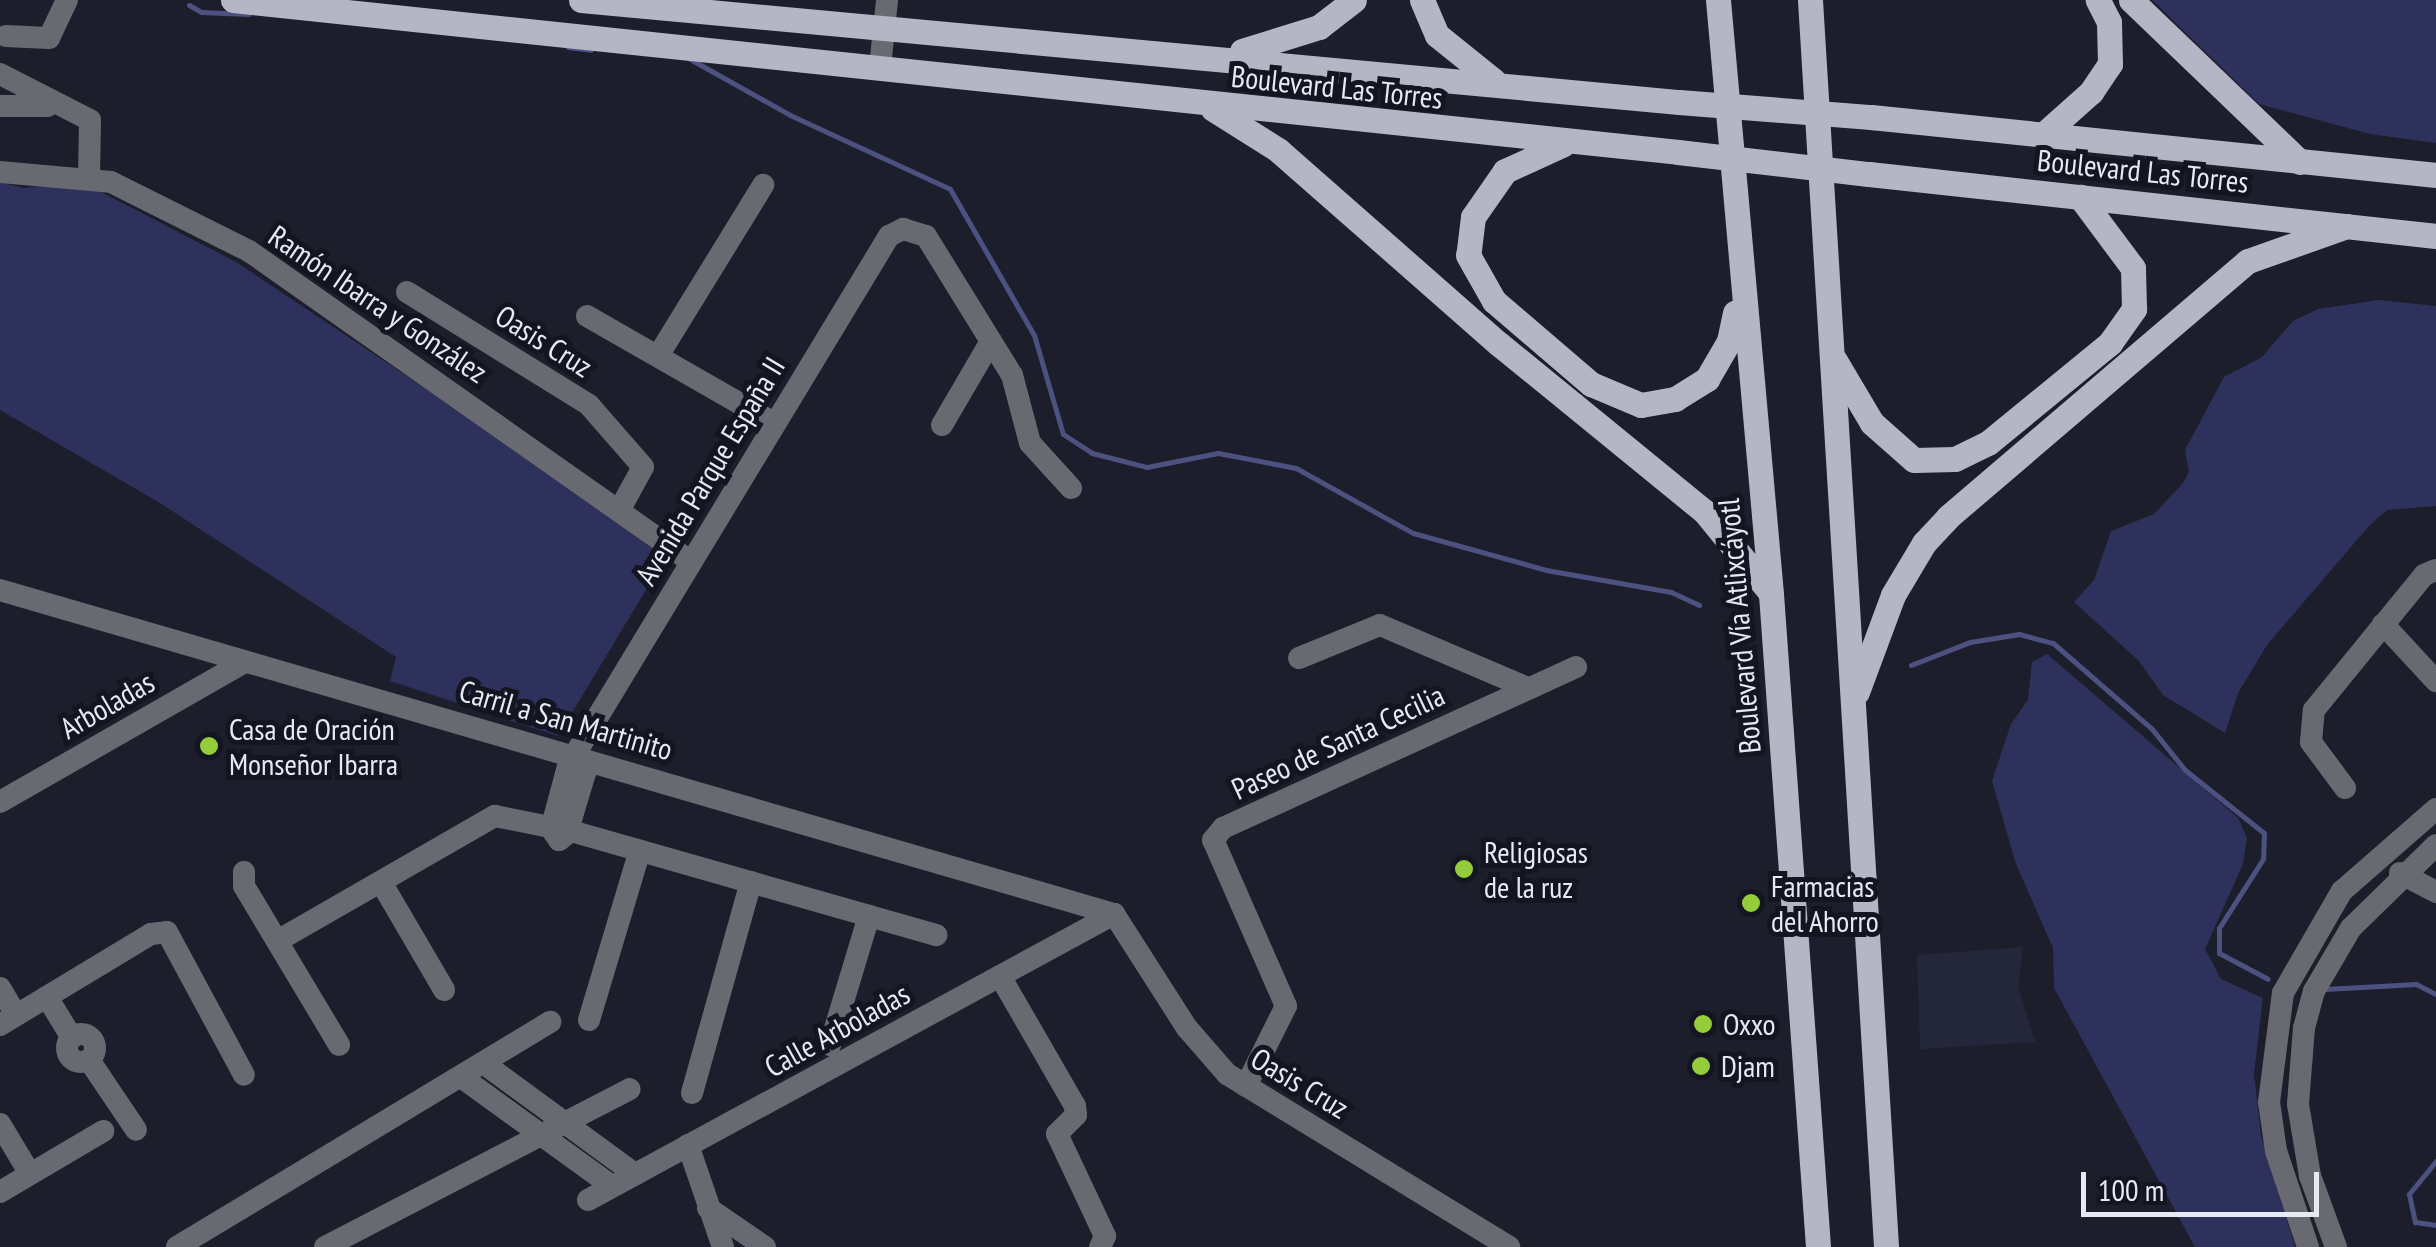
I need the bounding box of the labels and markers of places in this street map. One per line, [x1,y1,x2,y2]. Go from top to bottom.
place label: Casa de Oración Monseñor Ibarra [229,711,398,782]
marker: Casa de Oración Monseñor Ibarra [198,735,220,757]
place label: Religiosas de la ruz [1484,834,1588,904]
marker: Religiosas de la ruz [1453,858,1475,880]
place label: Farmacias del Ahorro [1771,868,1879,938]
marker: Farmacias del Ahorro [1740,892,1762,914]
place label: Oxxo [1723,1006,1775,1042]
marker: Oxxo [1692,1013,1714,1035]
place label: Djam [1721,1048,1775,1084]
marker: Djam [1690,1055,1712,1077]

